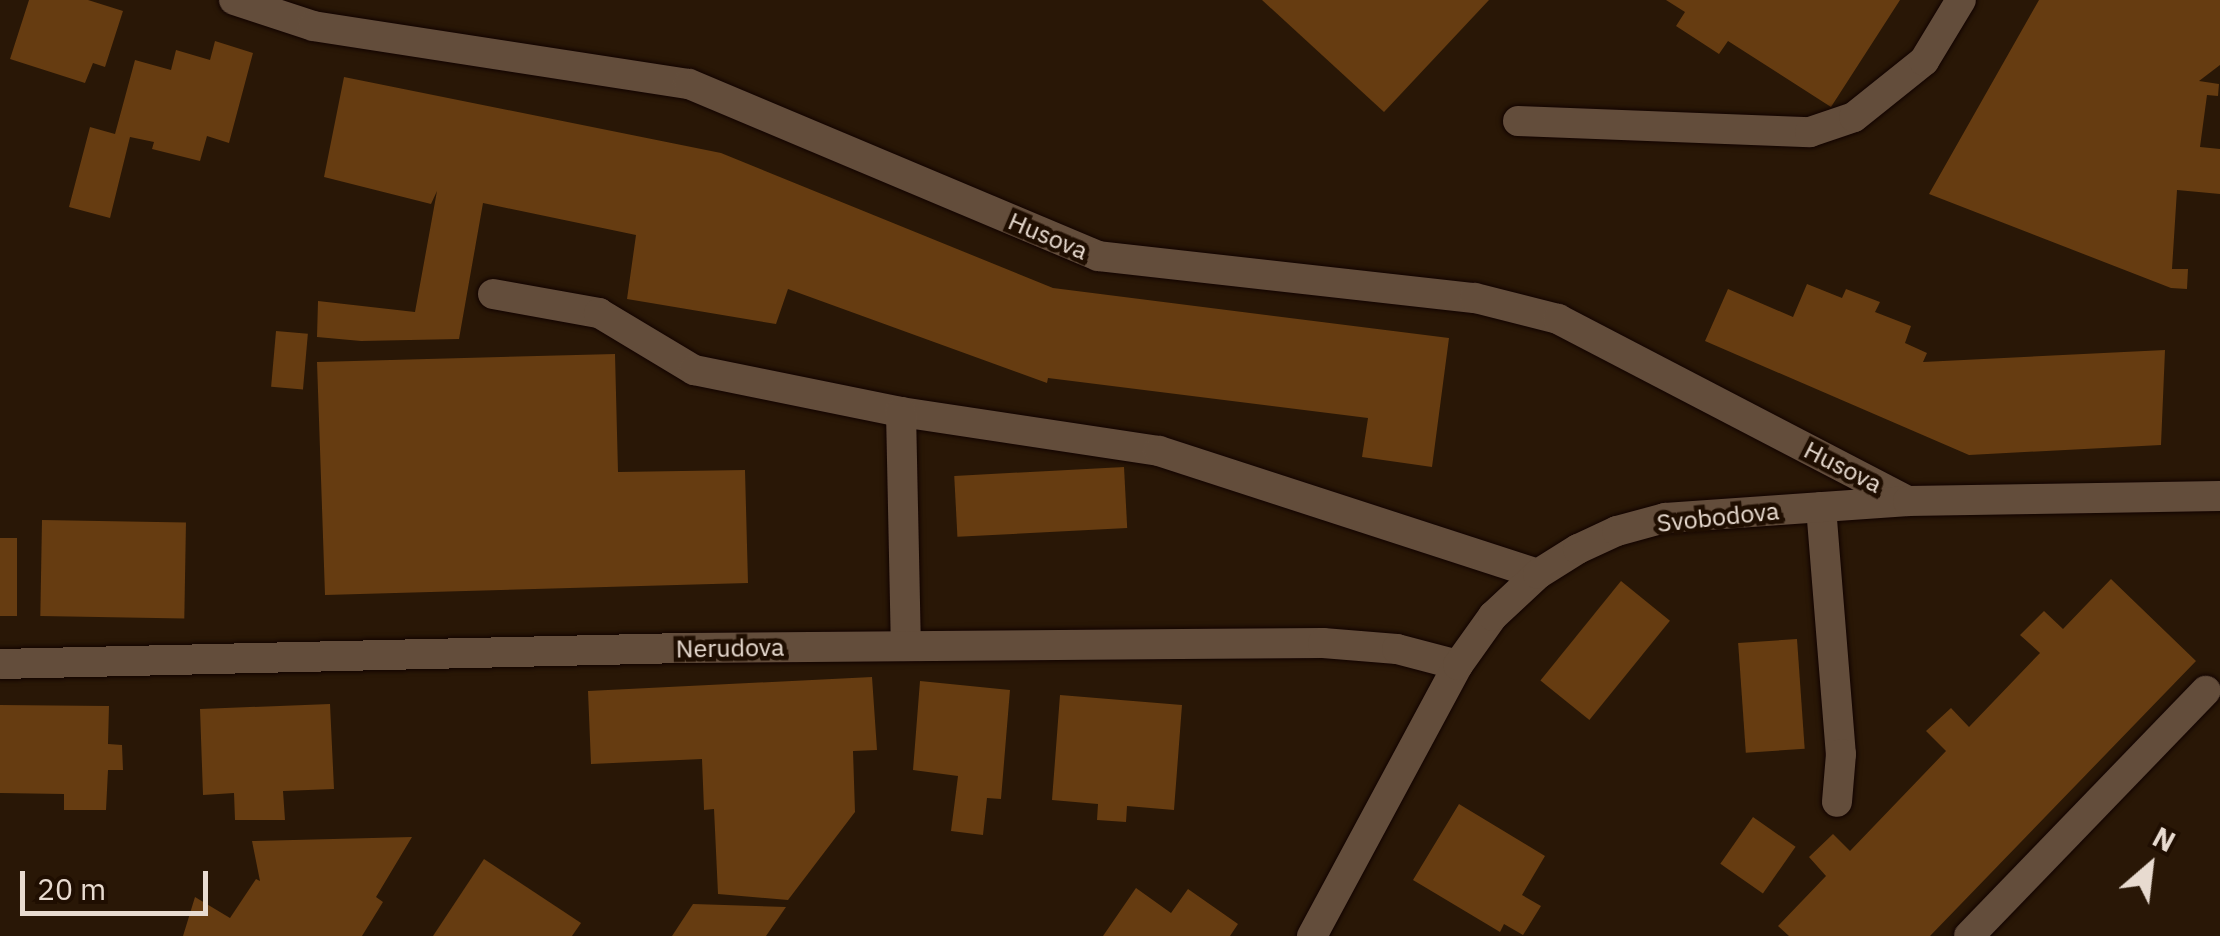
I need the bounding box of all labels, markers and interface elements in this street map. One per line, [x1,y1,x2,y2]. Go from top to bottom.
street label: Husova [1004,206,1092,266]
street label: Husova [1799,435,1887,499]
street label: Svobodova [1655,496,1781,538]
street label: Nerudova [675,632,785,664]
north arrow [2100,816,2200,916]
text: N [2147,818,2182,860]
scale bar [25,851,212,913]
text: 20 m [37,869,106,908]

